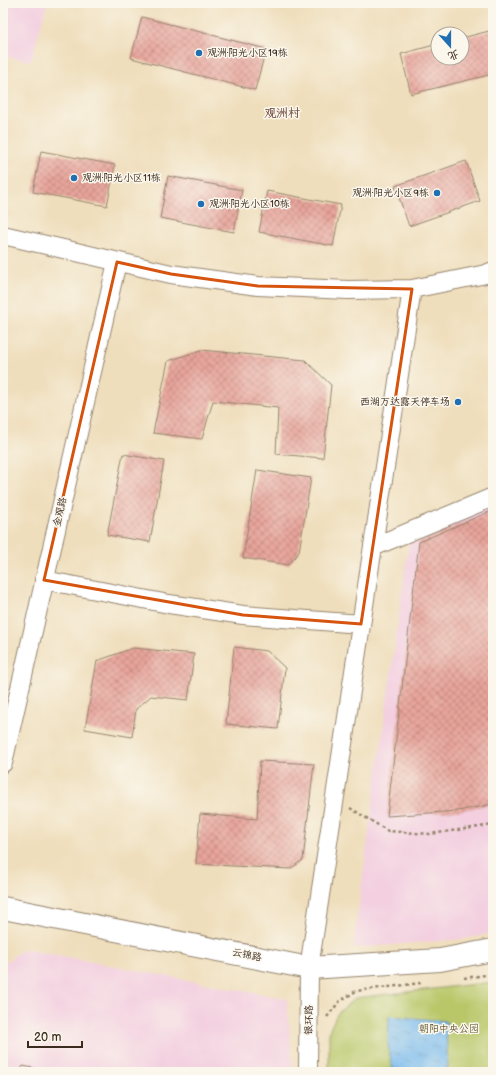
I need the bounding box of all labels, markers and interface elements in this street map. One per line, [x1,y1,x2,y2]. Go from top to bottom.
north arrow [430,26,470,66]
place label: 观洲·阳光小区19栋 [207,47,288,59]
text: 北 [446,47,461,63]
marker: 观洲·阳光小区19栋 [194,48,204,58]
district label: 观洲村 [264,106,300,121]
place label: 观洲·阳光小区11栋 [82,172,161,184]
marker: 观洲·阳光小区11栋 [69,173,79,183]
place label: 观洲·阳光小区9栋 [352,187,429,199]
marker: 观洲·阳光小区9栋 [432,188,442,198]
place label: 观洲·阳光小区10栋 [209,198,290,210]
marker: 观洲·阳光小区10栋 [196,199,206,209]
place label: 西湖万达露天停车场 [360,396,450,408]
marker: 西湖万达露天停车场 [453,397,463,407]
street label: 金观路 [51,496,69,528]
street label: 云锦路 [231,946,263,964]
street label: 银环路 [303,1005,315,1035]
scale bar [28,1023,82,1049]
park label: 朝阳中央公园 [419,1023,479,1035]
text: 20 m [34,1030,61,1045]

